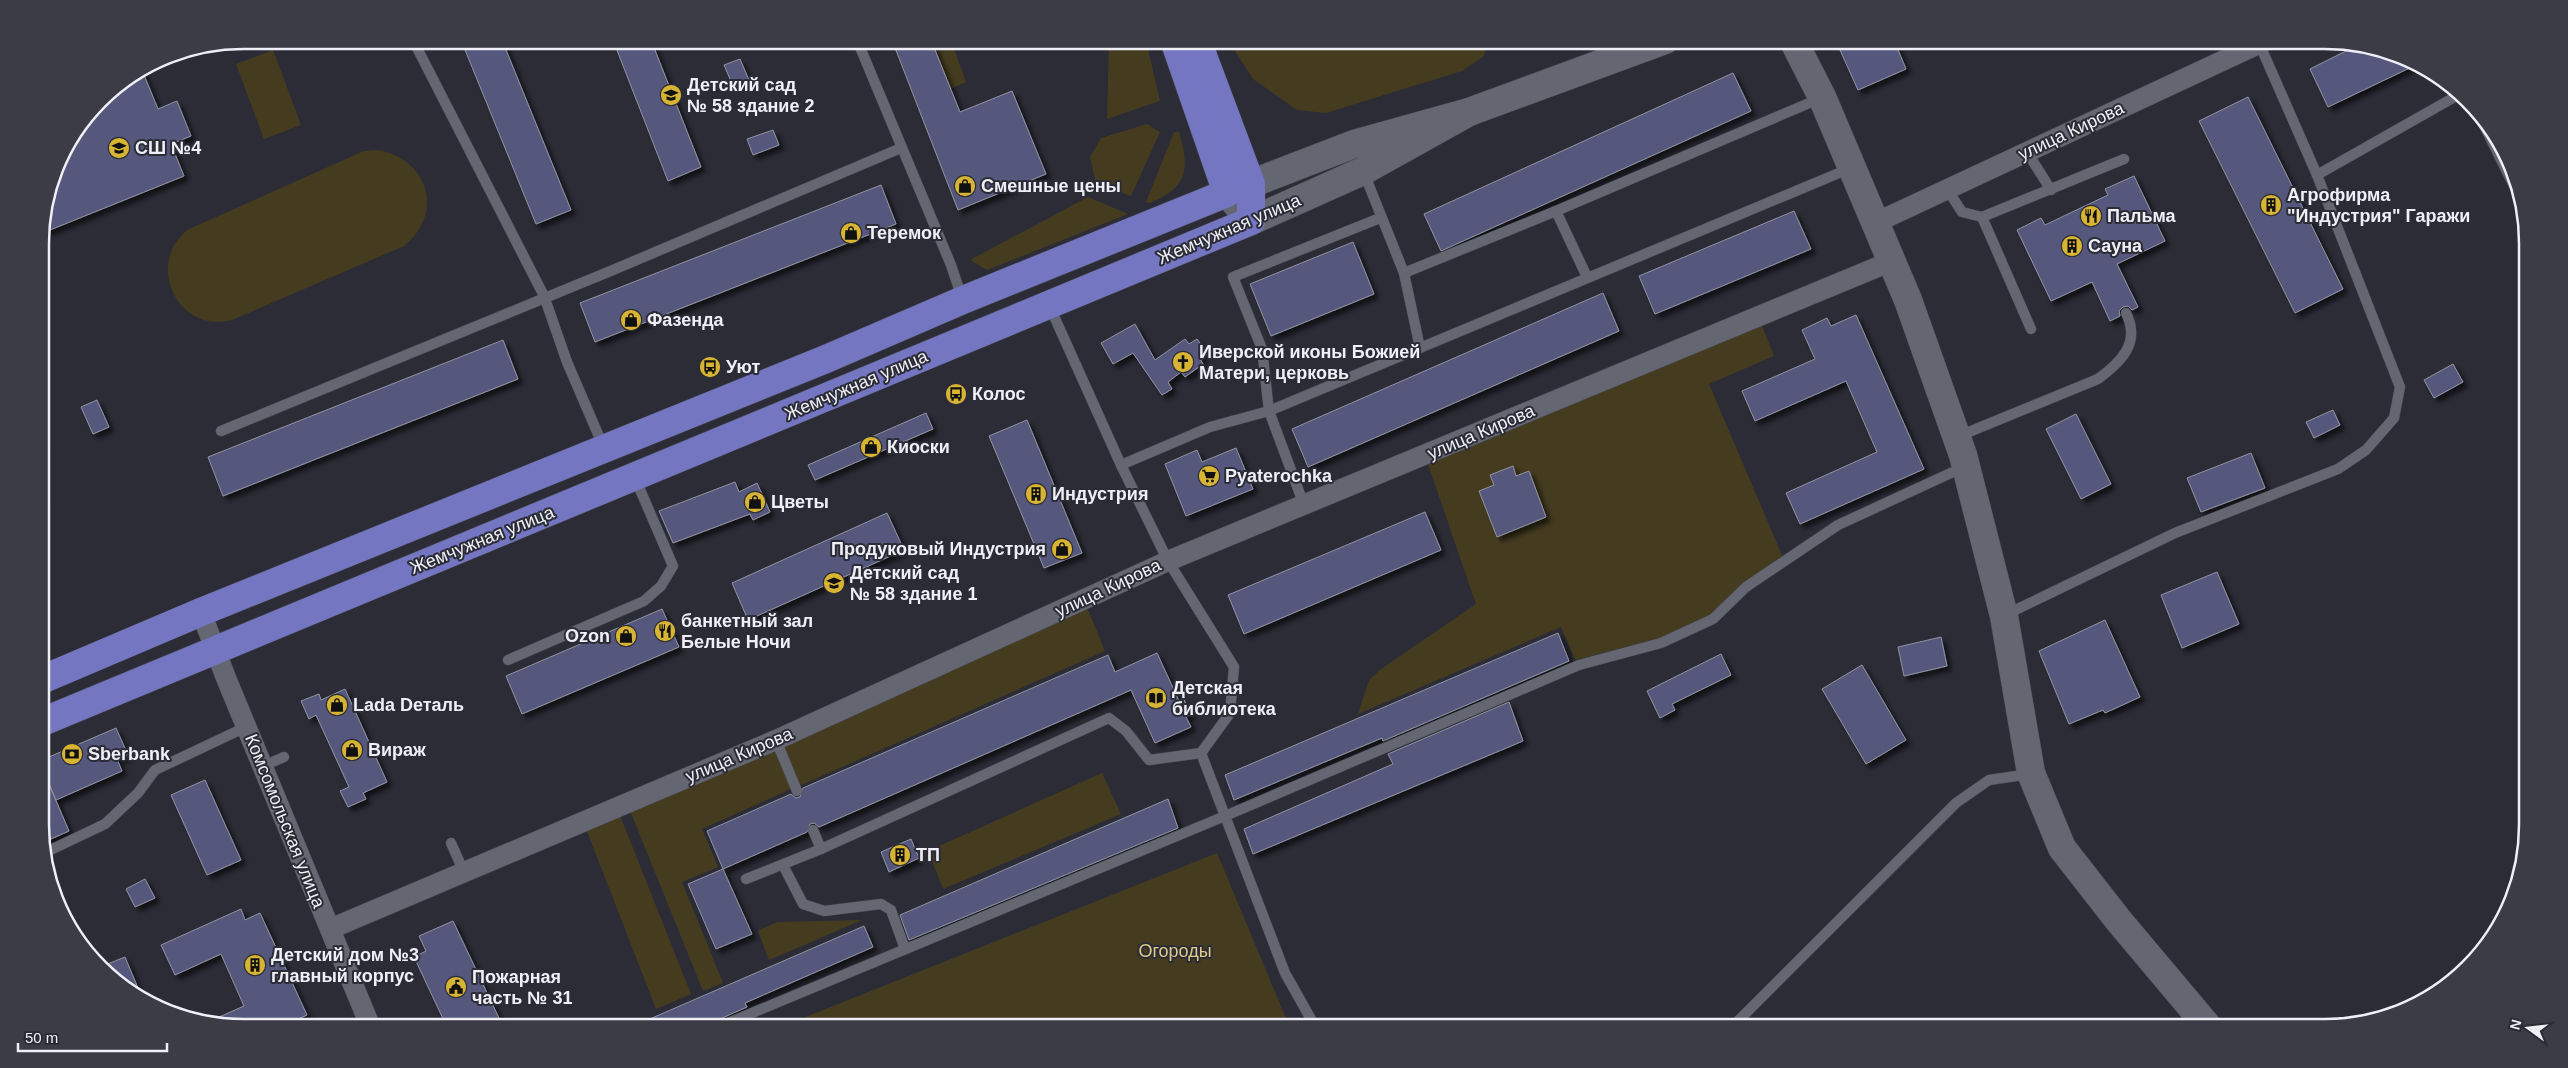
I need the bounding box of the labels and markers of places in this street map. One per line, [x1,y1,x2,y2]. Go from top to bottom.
place label: Детский сад № 58 здание 2 [687,75,814,116]
school or university icon: Детский сад № 58 здание 2 [659,83,683,107]
school or university icon: СШ №4 [107,136,131,160]
place label: СШ №4 [135,138,201,158]
shop icon: Смешные цены [953,174,977,198]
place label: Смешные цены [981,176,1121,196]
place label: Агрофирма "Индустрия" Гаражи [2287,185,2470,226]
building icon: Агрофирма "Индустрия" Гаражи [2259,193,2283,217]
restaurant icon: Пальма [2079,204,2103,228]
place label: Пальма [2107,206,2177,226]
shop icon: Теремок [839,221,863,245]
place label: Теремок [867,223,942,243]
building icon: Сауна [2060,234,2084,258]
place label: Сауна [2088,236,2143,256]
shop icon: Фазенда [619,308,643,332]
place label: Фазенда [647,310,725,330]
place label: Иверской иконы Божией Матери, церковь [1199,342,1420,383]
church icon: Иверской иконы Божией Матери, церковь [1171,350,1195,374]
bus stop icon: Уют [698,355,722,379]
place label: Уют [726,357,760,377]
bus stop icon: Колос [944,382,968,406]
place label: Колос [972,384,1026,404]
shop icon: Киоски [859,435,883,459]
place label: Киоски [887,437,950,457]
supermarket icon: Pyaterochka [1197,464,1221,488]
place label: Pyaterochka [1225,466,1333,486]
building icon: Индустрия [1024,482,1048,506]
place label: Индустрия [1052,484,1148,504]
shop icon: Цветы [743,490,767,514]
place label: Цветы [771,492,829,512]
shop icon: Продуковый Индустрия [1050,537,1074,561]
place label: Продуковый Индустрия [831,539,1046,559]
place label: Детский сад № 58 здание 1 [850,563,977,604]
school or university icon: Детский сад № 58 здание 1 [822,571,846,595]
place label: банкетный зал Белые Ночи [681,611,813,652]
restaurant icon: банкетный зал Белые Ночи [653,619,677,643]
shop icon: Ozon [614,624,638,648]
place label: Ozon [565,626,610,646]
place label: Детская библиотека [1172,678,1277,719]
library icon: Детская библиотека [1144,686,1168,710]
shop icon: Lada Dеталь [325,693,349,717]
place label: Lada Dеталь [353,695,464,715]
shop icon: Вираж [340,738,364,762]
place label: Вираж [368,740,426,760]
bank icon: Sberbank [60,742,84,766]
place label: Sberbank [88,744,171,764]
building icon: ТП [888,843,912,867]
place label: ТП [916,845,940,865]
place label: Детский дом №3 главный корпус [271,945,419,986]
building icon: Детский дом №3 главный корпус [243,953,267,977]
place label: Пожарная часть № 31 [472,967,572,1008]
public building icon: Пожарная часть № 31 [444,975,468,999]

